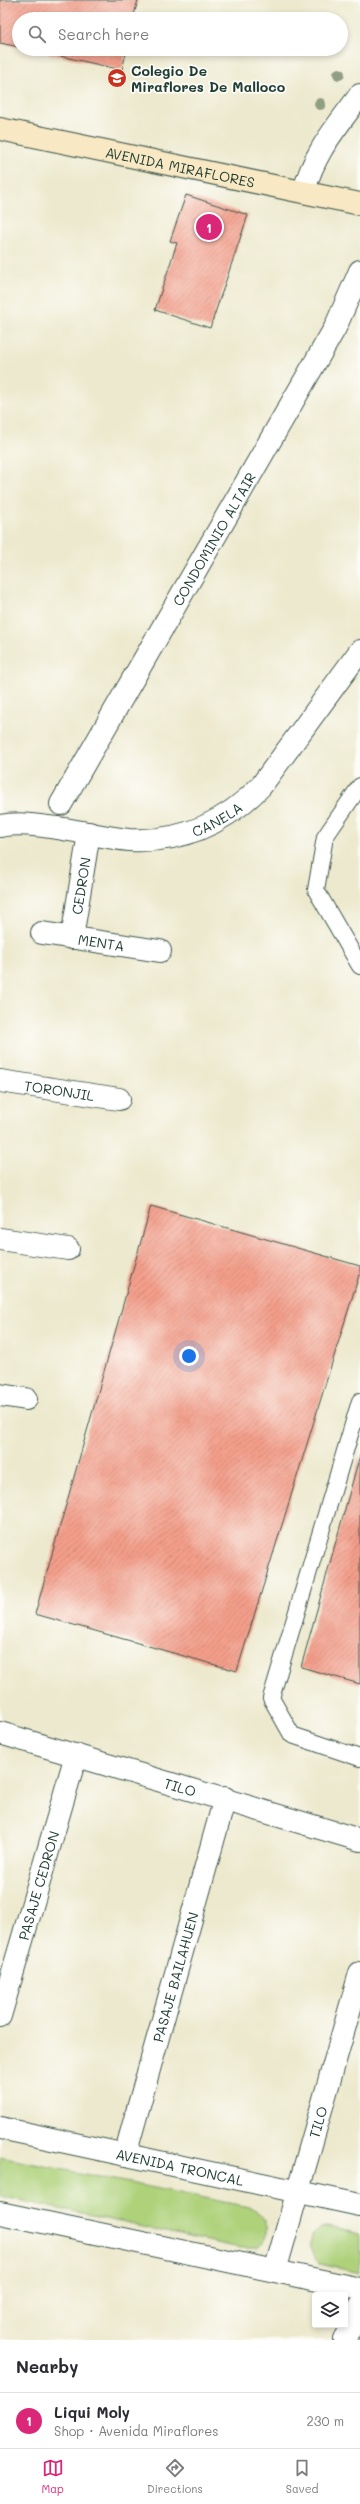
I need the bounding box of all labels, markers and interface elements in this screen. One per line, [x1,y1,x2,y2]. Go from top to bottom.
search box [12,12,348,56]
icon: search [26,23,48,45]
text: Search here [58,24,149,44]
place label: Colegio De Miraflores De Malloco [131,61,286,96]
school or university icon: Colegio De Miraflores De Malloco [106,67,128,89]
street label: AVENIDA MIRAFLORES [104,142,257,191]
pin: 1 [196,212,222,242]
street label: CONDOMINIO ALTAIR [168,469,260,609]
street label: CANELA [189,797,246,840]
street label: CEDRON [66,855,94,916]
street label: MENTA [77,929,126,955]
street label: TORONJIL [23,1075,96,1105]
your location [179,1346,199,1366]
street label: TILO [162,1773,198,1800]
street label: PASAJE CEDRON [13,1829,63,1942]
street label: PASAJE BAILAHUEN [148,1910,202,2044]
street label: TILO [304,2104,331,2140]
street label: AVENIDA TRONCAL [114,2144,246,2190]
map controls [312,2292,348,2328]
button: layers [312,2292,348,2328]
text: Nearby [16,2355,78,2377]
text: Liqui Moly [54,2402,130,2422]
text: 1 [26,2412,32,2429]
text: 230 m [307,2412,344,2429]
text: Shop · Avenida Miraflores [54,2422,219,2439]
tab: Map [42,2457,64,2496]
tab: Directions [147,2457,203,2496]
tab: Saved [286,2457,318,2496]

